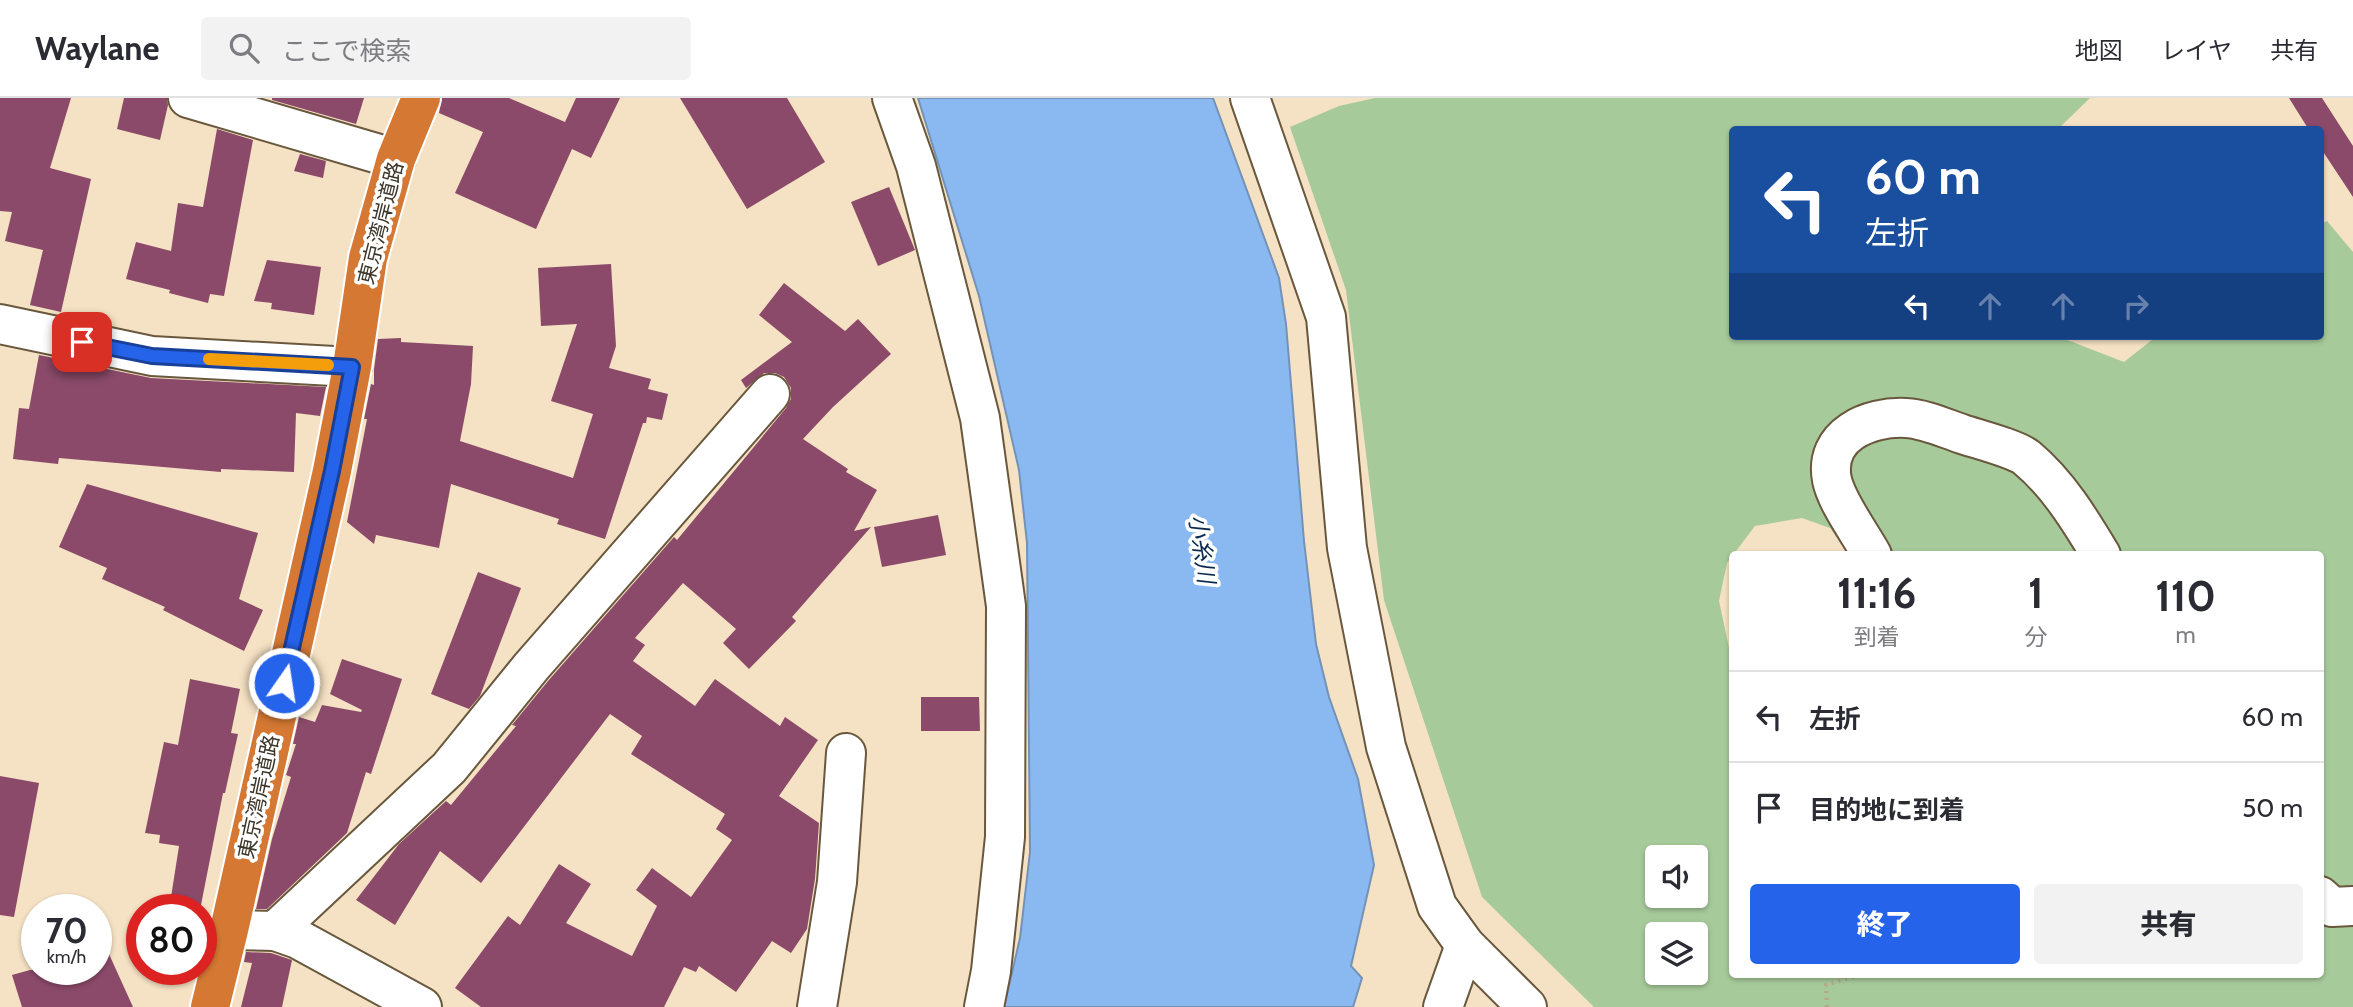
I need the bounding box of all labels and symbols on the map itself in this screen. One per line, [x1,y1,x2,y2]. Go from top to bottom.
street label: 東京湾岸道路 [353,159,408,287]
pin [52,312,112,372]
water label: 小糸川 [1183,513,1221,588]
position arrow [247,646,321,720]
street label: 東京湾岸道路 [233,733,284,861]
speed limit sign: 80 [126,894,217,985]

